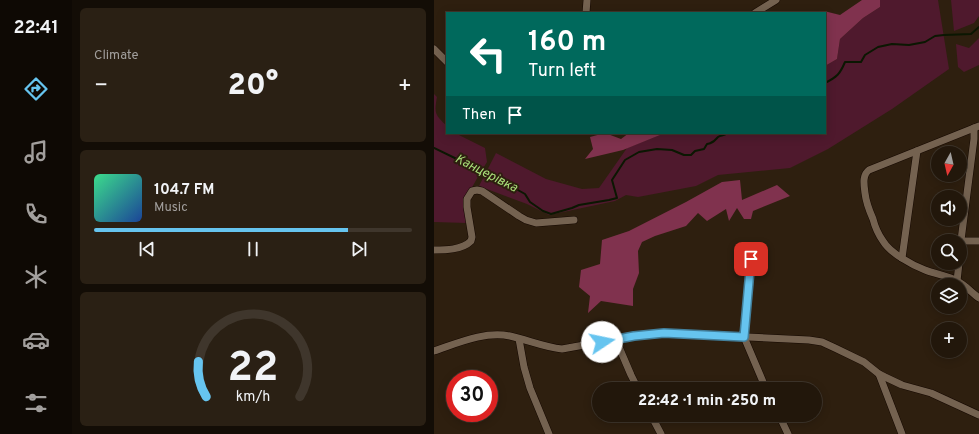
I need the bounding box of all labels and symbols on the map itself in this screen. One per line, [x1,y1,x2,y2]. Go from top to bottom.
north arrow [931,146,967,182]
water label: Канцерівка [452,151,520,197]
pin [734,242,768,276]
position arrow [581,321,623,363]
speed limit sign: 30 [446,370,498,422]

